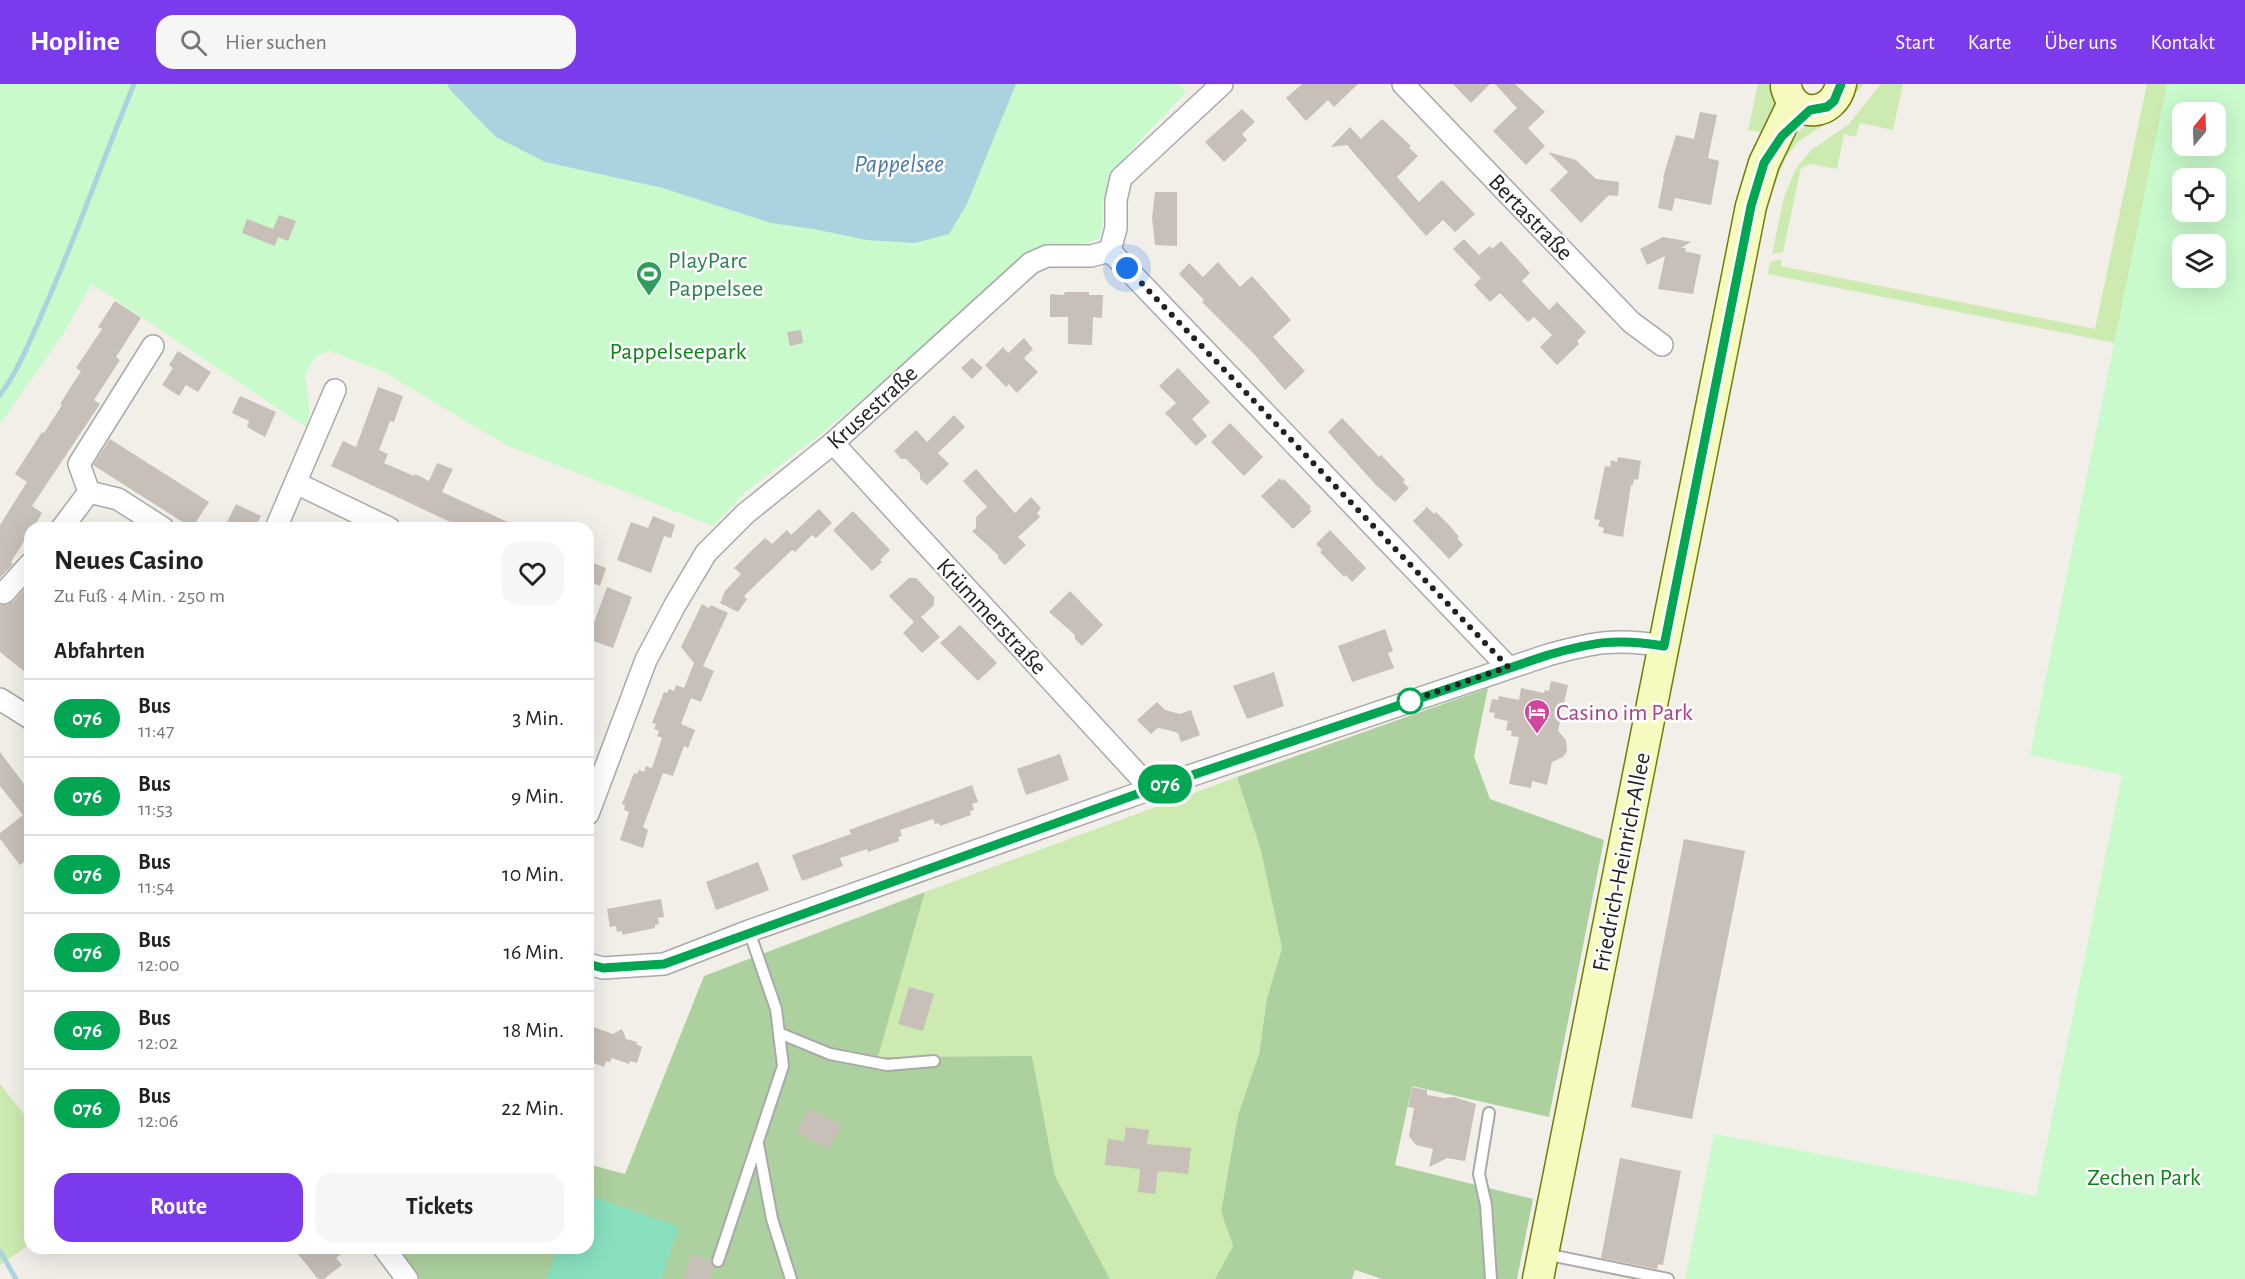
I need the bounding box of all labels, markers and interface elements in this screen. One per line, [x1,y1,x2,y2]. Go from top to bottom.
search box [156,15,576,69]
icon: search [177,26,210,59]
text: Hopline [30,28,120,56]
text: Hier suchen [225,31,327,53]
text: Start [1895,32,1935,53]
text: Karte [1968,32,2011,53]
text: Über uns [2044,32,2117,53]
text: Kontakt [2150,32,2215,53]
north arrow [2172,102,2226,156]
map controls [2172,102,2226,288]
water label: Pappelsee [854,151,944,177]
button: locate [2172,168,2226,222]
street label: Bertastraße [1484,170,1577,265]
button: layers [2172,234,2226,288]
place label: PlayParc Pappelsee [668,249,763,301]
your location [1112,253,1142,283]
sports icon: PlayParc Pappelsee [634,259,664,297]
park label: Pappelseepark [609,340,747,364]
street label: Krusestraße [823,361,922,454]
button: heart [501,542,564,605]
text: Neues Casino [54,547,204,575]
street label: Krümmerstraße [932,554,1051,679]
text: Zu Fuß · 4 Min. · 250 m [54,586,225,606]
text: Abfahrten [54,640,145,662]
unlabelled marker [1397,688,1423,714]
text: Bus [138,695,171,717]
hotel icon: Casino im Park [1522,697,1552,735]
place label: Casino im Park [1556,701,1693,725]
text: 3 Min. [512,707,564,729]
text: 076 [72,708,102,729]
text: 11:47 [138,721,174,741]
street label: Friedrich-Heinrich-Allee [1589,751,1655,974]
line badge: 076 [1130,764,1200,804]
text: Bus [138,773,171,795]
text: 076 [1150,774,1180,795]
text: 9 Min. [511,785,564,807]
text: 076 [72,786,102,807]
text: 11:53 [138,799,173,819]
text: Bus [138,851,171,873]
text: 10 Min. [502,863,564,885]
text: 076 [72,864,102,885]
text: 11:54 [138,877,174,897]
text: Bus [138,929,171,951]
text: 16 Min. [503,941,564,963]
text: 076 [72,942,102,963]
text: 12:00 [138,955,180,975]
text: Bus [138,1007,171,1029]
text: 18 Min. [503,1019,564,1041]
text: 076 [72,1020,102,1041]
text: 12:02 [138,1033,178,1053]
text: Bus [138,1085,171,1107]
text: 22 Min. [501,1097,564,1119]
text: 076 [72,1098,102,1119]
text: 12:06 [138,1111,179,1131]
park label: Zechen Park [2087,1166,2201,1190]
button: Route [54,1173,303,1242]
button: Tickets [315,1173,564,1242]

